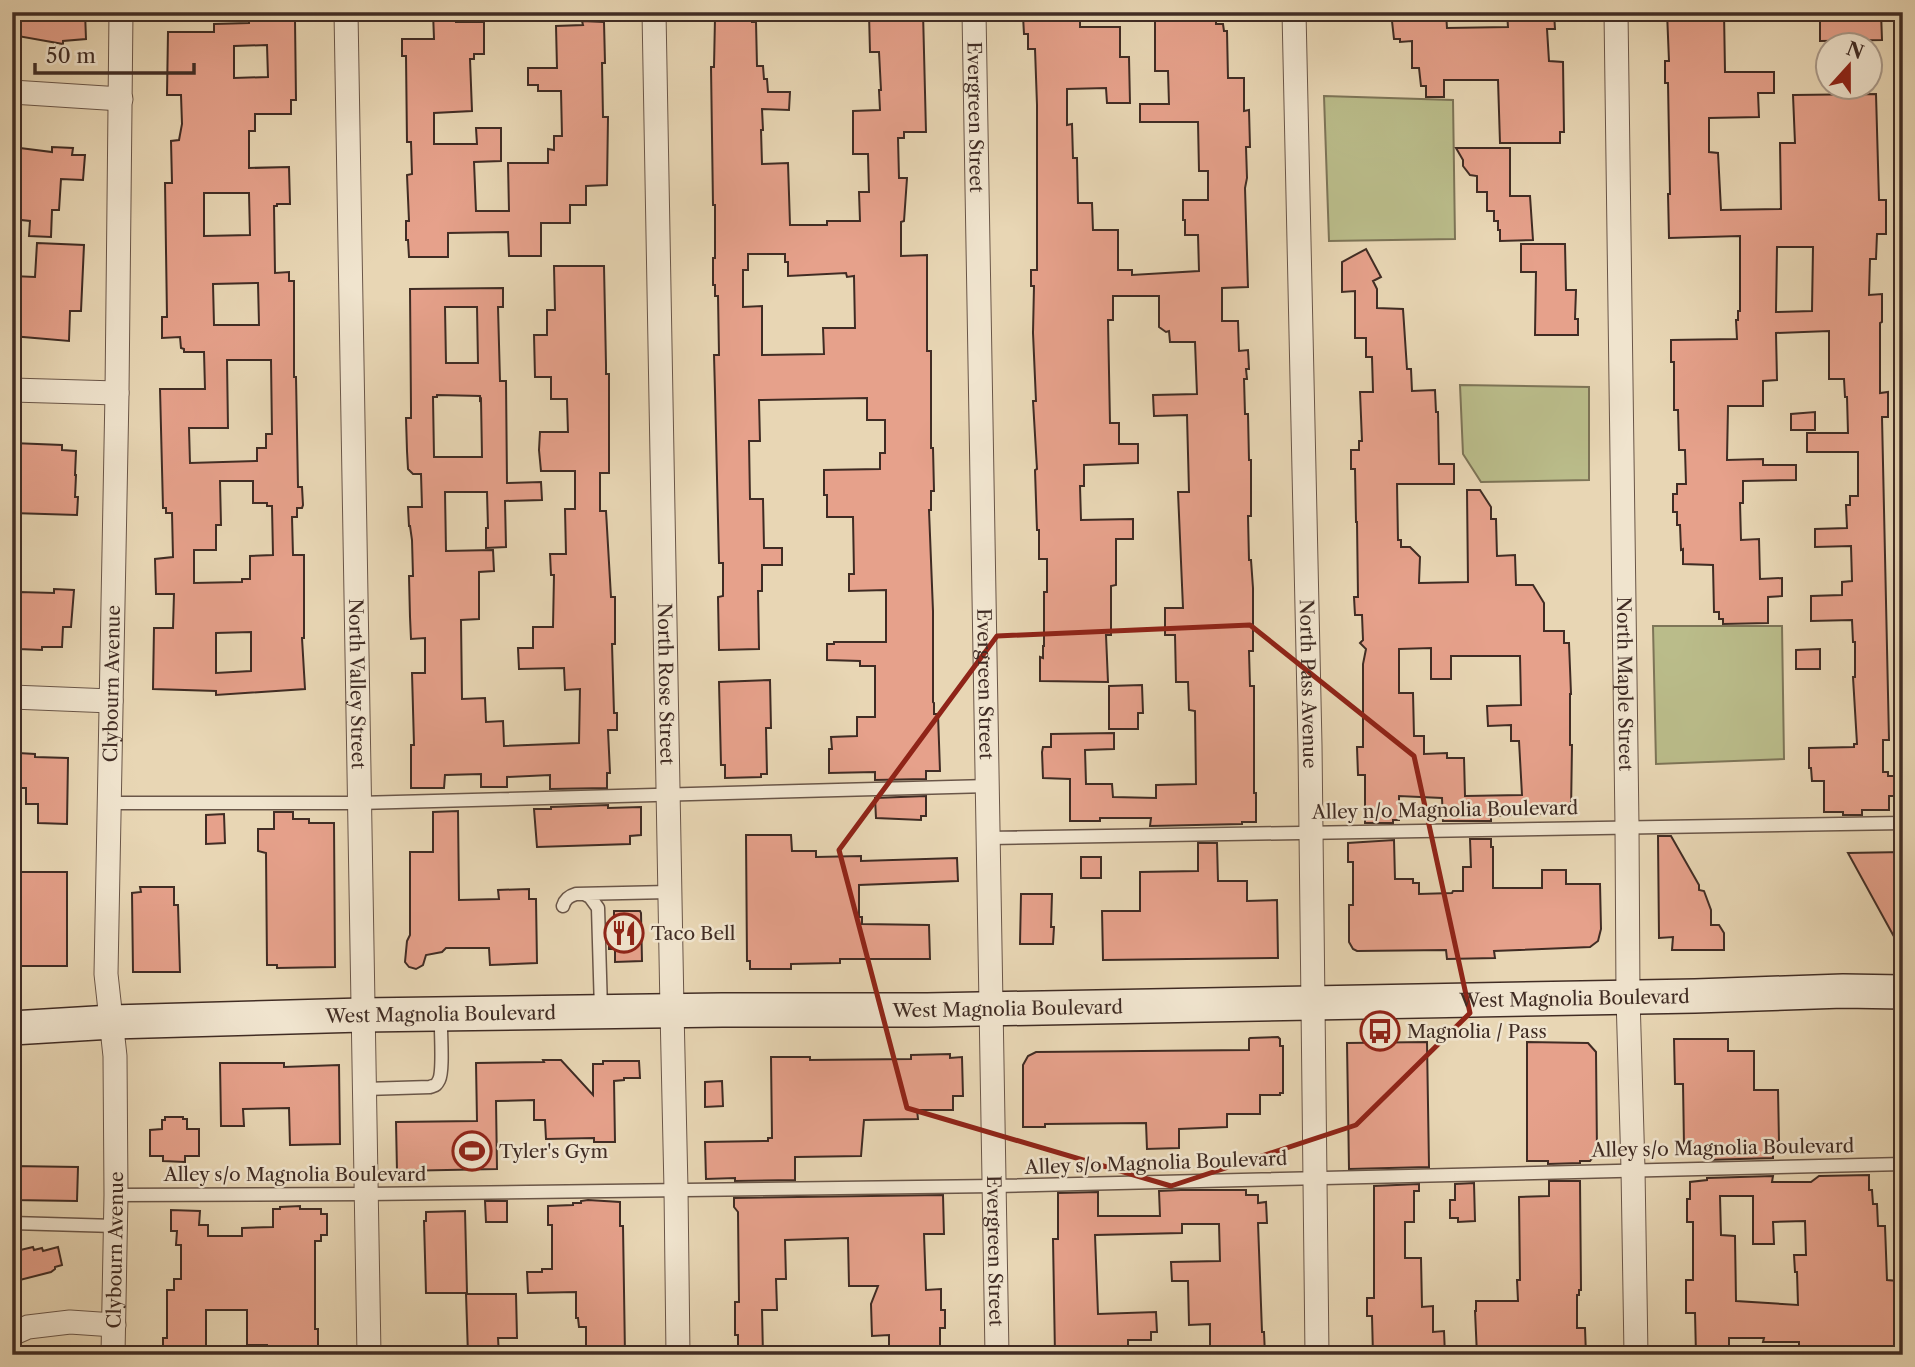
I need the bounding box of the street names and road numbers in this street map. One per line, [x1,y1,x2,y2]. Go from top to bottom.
street label: Evergreen Street [963,41,989,193]
street label: North Maple Street [1612,596,1638,772]
street label: North Valley Street [345,599,370,770]
street label: North Pass Avenue [1295,599,1322,769]
street label: North Rose Street [653,603,679,765]
street label: Clybourn Avenue [99,605,124,762]
street label: Evergreen Street [973,608,998,760]
street label: Alley n/o Magnolia Boulevard [1311,796,1579,824]
street label: West Magnolia Boulevard [1458,985,1690,1012]
street label: West Magnolia Boulevard [891,995,1124,1022]
street label: West Magnolia Boulevard [324,1001,557,1028]
street label: Alley s/o Magnolia Boulevard [1590,1134,1855,1162]
street label: Alley s/o Magnolia Boulevard [1023,1147,1288,1179]
street label: Alley s/o Magnolia Boulevard [163,1163,427,1186]
street label: Clybourn Avenue [102,1171,128,1329]
street label: Evergreen Street [982,1175,1008,1327]

